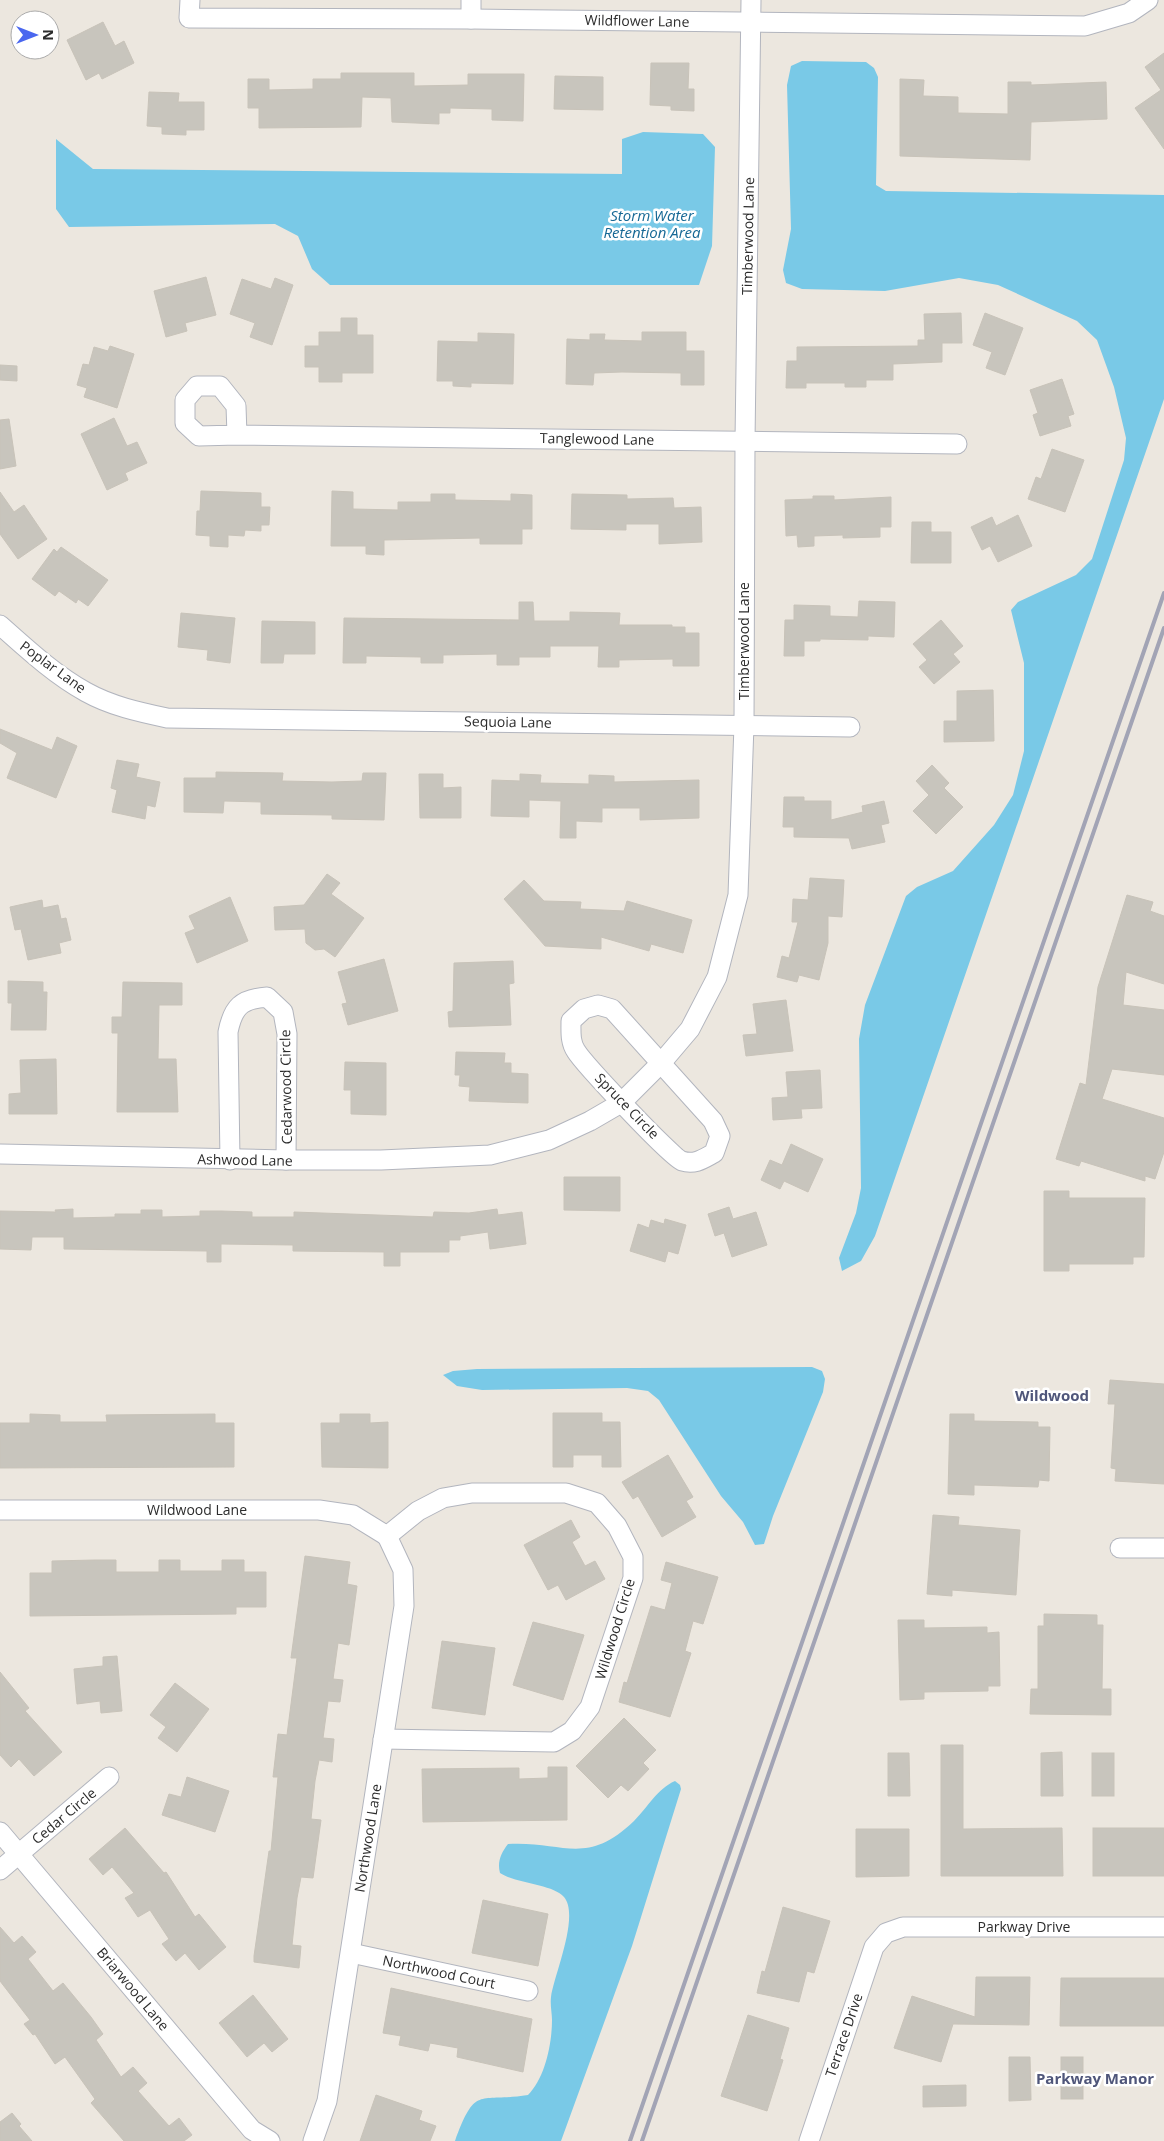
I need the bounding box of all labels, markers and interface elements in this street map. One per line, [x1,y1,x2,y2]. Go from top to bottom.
north arrow [10,10,60,60]
street label: Wildflower Lane [584,10,690,31]
text: N [39,29,58,41]
street label: Timberwood Lane [737,177,758,295]
water label: Storm Water Retention Area [603,205,701,242]
street label: Tanglewood Lane [540,428,655,449]
street label: Timberwood Lane [734,582,753,700]
street label: Poplar Lane [16,636,90,697]
street label: Sequoia Lane [464,711,552,732]
street label: Cedarwood Circle [275,1029,296,1145]
street label: Spruce Circle [591,1069,664,1143]
street label: Ashwood Lane [197,1149,293,1170]
district label: Wildwood [1015,1385,1089,1405]
street label: Wildwood Lane [147,1500,247,1519]
street label: Wildwood Circle [590,1576,639,1682]
street label: Northwood Lane [350,1782,385,1894]
street label: Cedar Circle [27,1783,100,1848]
street label: Parkway Drive [978,1917,1071,1936]
street label: Briarwood Lane [93,1943,174,2034]
street label: Northwood Court [381,1950,497,1993]
street label: Terrace Drive [820,1990,867,2079]
district label: Parkway Manor [1036,2068,1154,2088]

